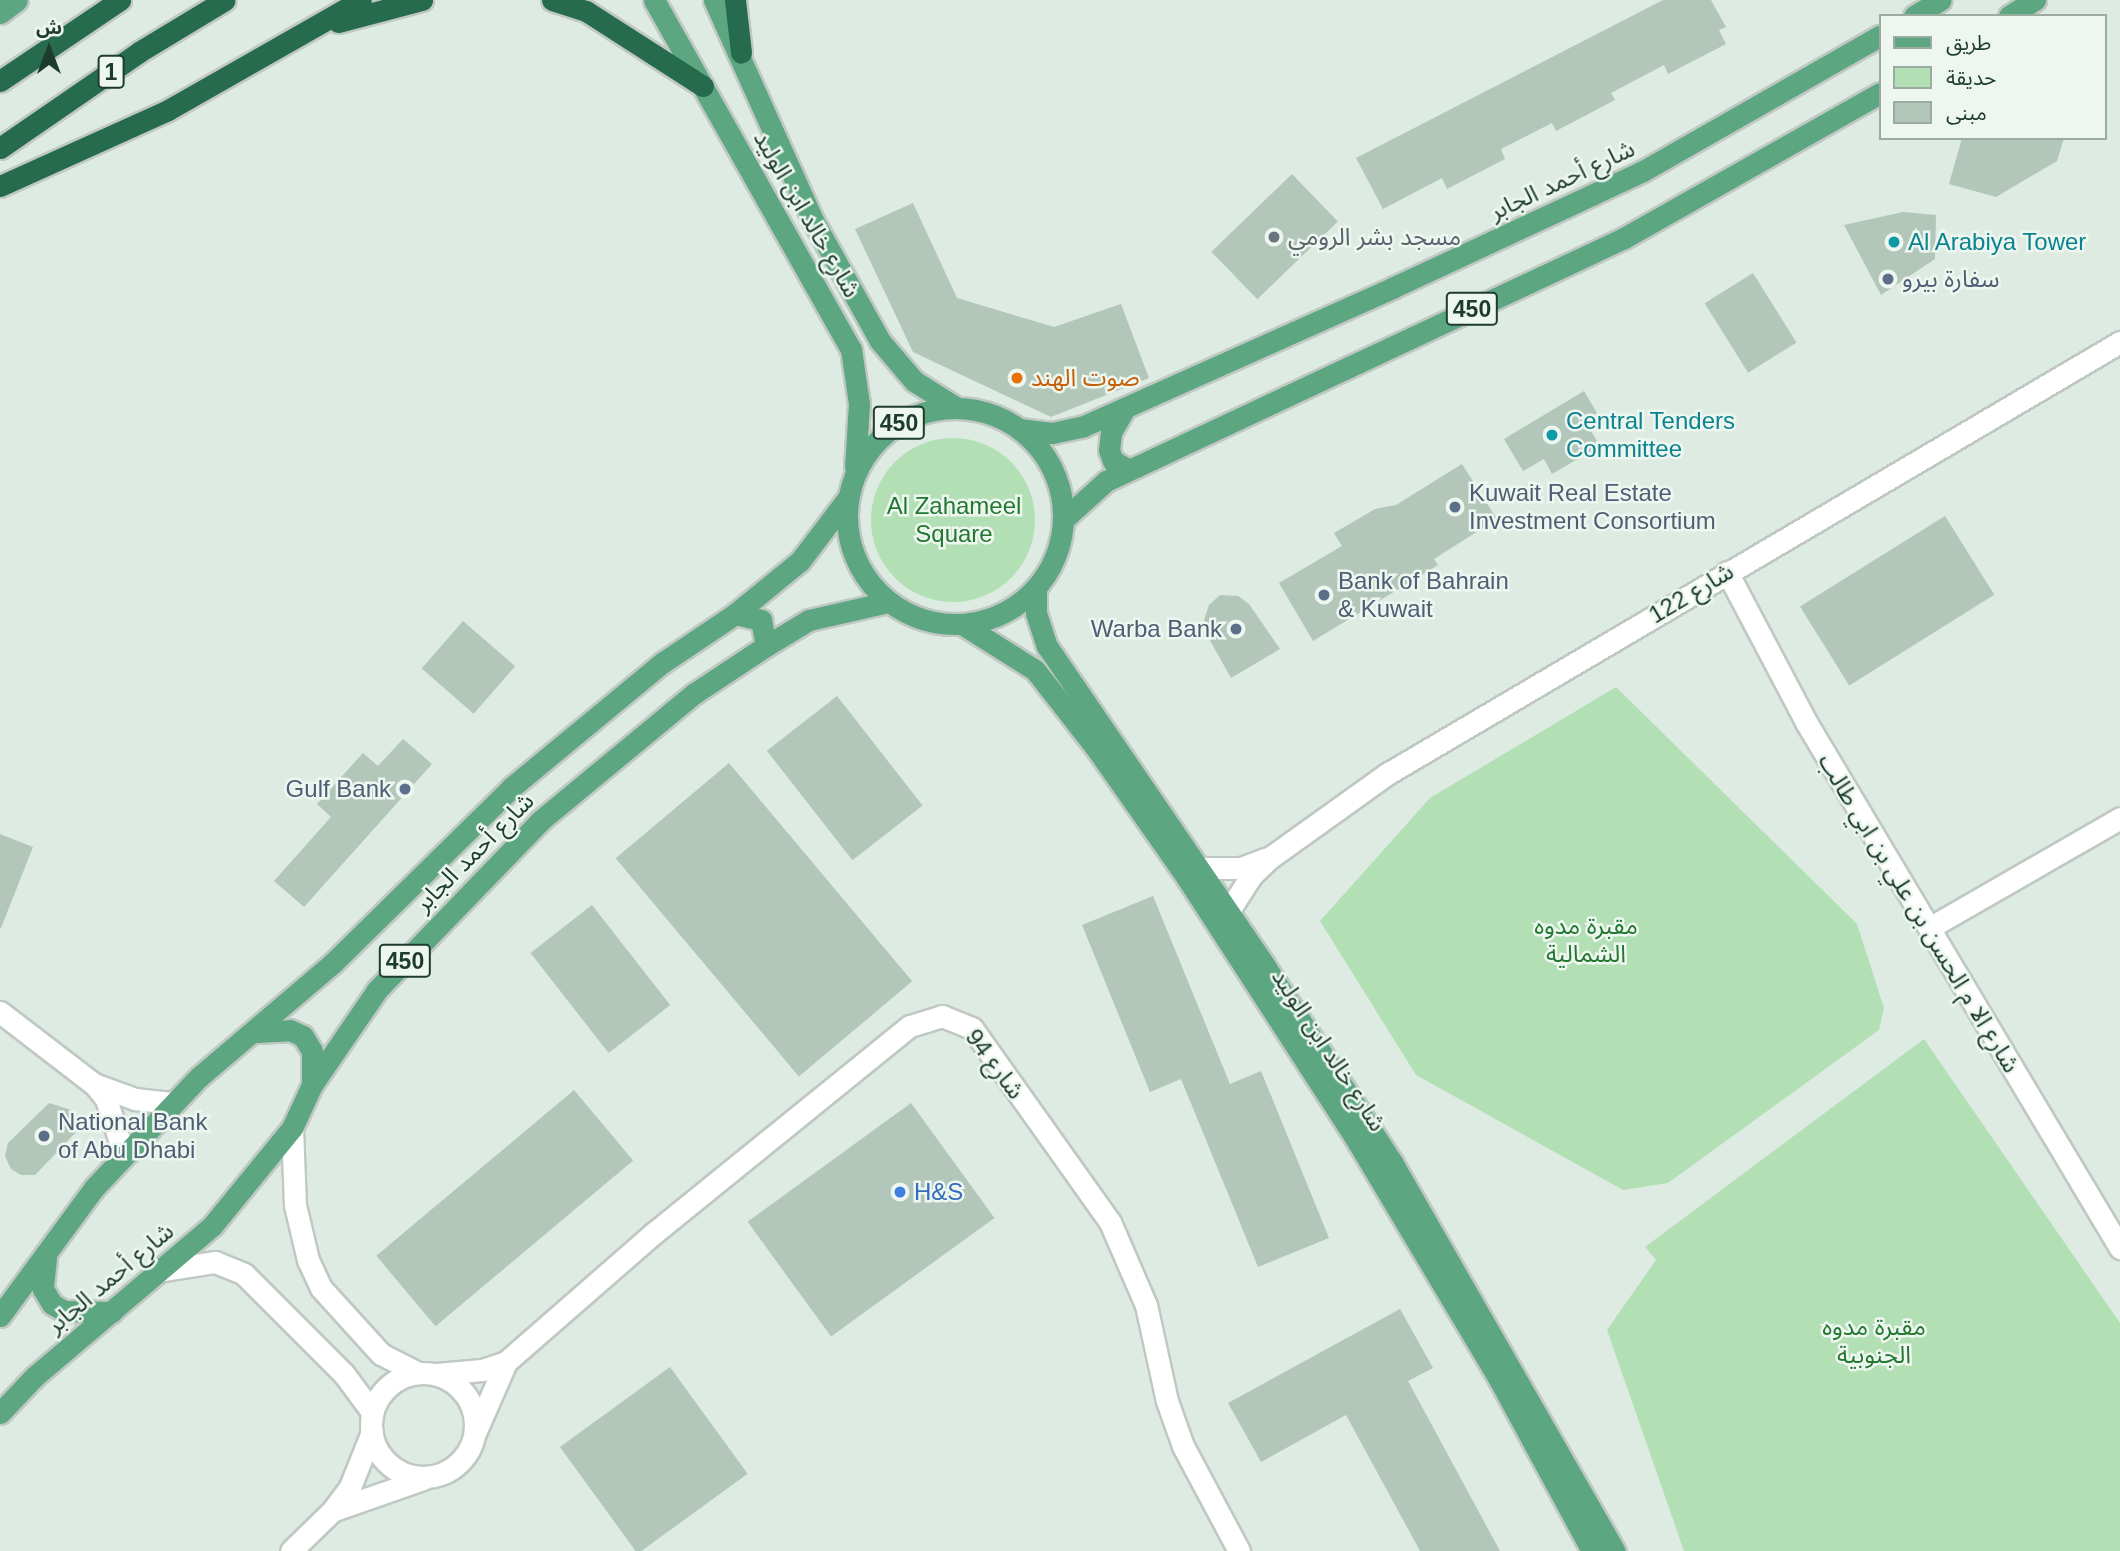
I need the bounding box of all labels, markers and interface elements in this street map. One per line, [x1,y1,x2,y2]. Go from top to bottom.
north arrow [14,14,84,84]
legend [1878,14,2106,140]
text: ش [36,17,62,38]
text: طريق [1946,31,1991,54]
road number: 1 [97,53,125,92]
text: حديقة [1946,66,1996,89]
text: مبنى [1946,101,1987,124]
street label: شارع خالد ابن الوليد [748,125,866,303]
street label: شارع أحمد الجابر [1485,134,1639,226]
place label: مسجد بشر الرومي [1288,223,1461,251]
place label: Al Arabiya Tower [1908,228,2088,256]
marker: مسجد بشر الرومي [1266,229,1282,245]
marker: Al Arabiya Tower [1886,234,1902,250]
place label: سفارة بيرو [1902,265,2000,293]
marker: سفارة بيرو [1880,271,1896,287]
road number: 450 [1446,290,1498,328]
place label: صوت الهند [1031,364,1140,392]
marker: صوت الهند [1009,370,1025,386]
road number: 450 [873,404,925,442]
place label: Central Tenders Committee [1566,407,1735,463]
marker: Central Tenders Committee [1544,427,1560,443]
place label: Kuwait Real Estate Investment Consortium [1469,479,1716,535]
park label: Al Zahameel Square [887,492,1021,548]
marker: Kuwait Real Estate Investment Consortium [1447,499,1463,515]
street label: شارع 122 [1644,557,1738,629]
place label: Bank of Bahrain & Kuwait [1338,567,1509,623]
marker: Bank of Bahrain & Kuwait [1316,587,1332,603]
place label: Warba Bank [1091,615,1222,643]
marker: Warba Bank [1228,621,1244,637]
street label: شارع الا م الحسن بن علي بن ابي طالب [1812,748,2026,1078]
place label: Gulf Bank [286,775,391,803]
marker: Gulf Bank [397,781,413,797]
street label: شارع أحمد الجابر [408,786,540,918]
park label: مقبرة مدوه الشمالية [1534,912,1638,968]
road number: 450 [379,942,431,980]
street label: شارع خالد ابن الوليد [1266,963,1392,1137]
street label: شارع 94 [959,1023,1031,1105]
place label: National Bank of Abu Dhabi [58,1108,207,1164]
marker: National Bank of Abu Dhabi [36,1128,52,1144]
place label: H&S [914,1178,963,1206]
marker: H&S [892,1184,908,1200]
street label: شارع أحمد الجابر [41,1217,179,1339]
park label: مقبرة مدوه الجنوبية [1822,1313,1926,1369]

